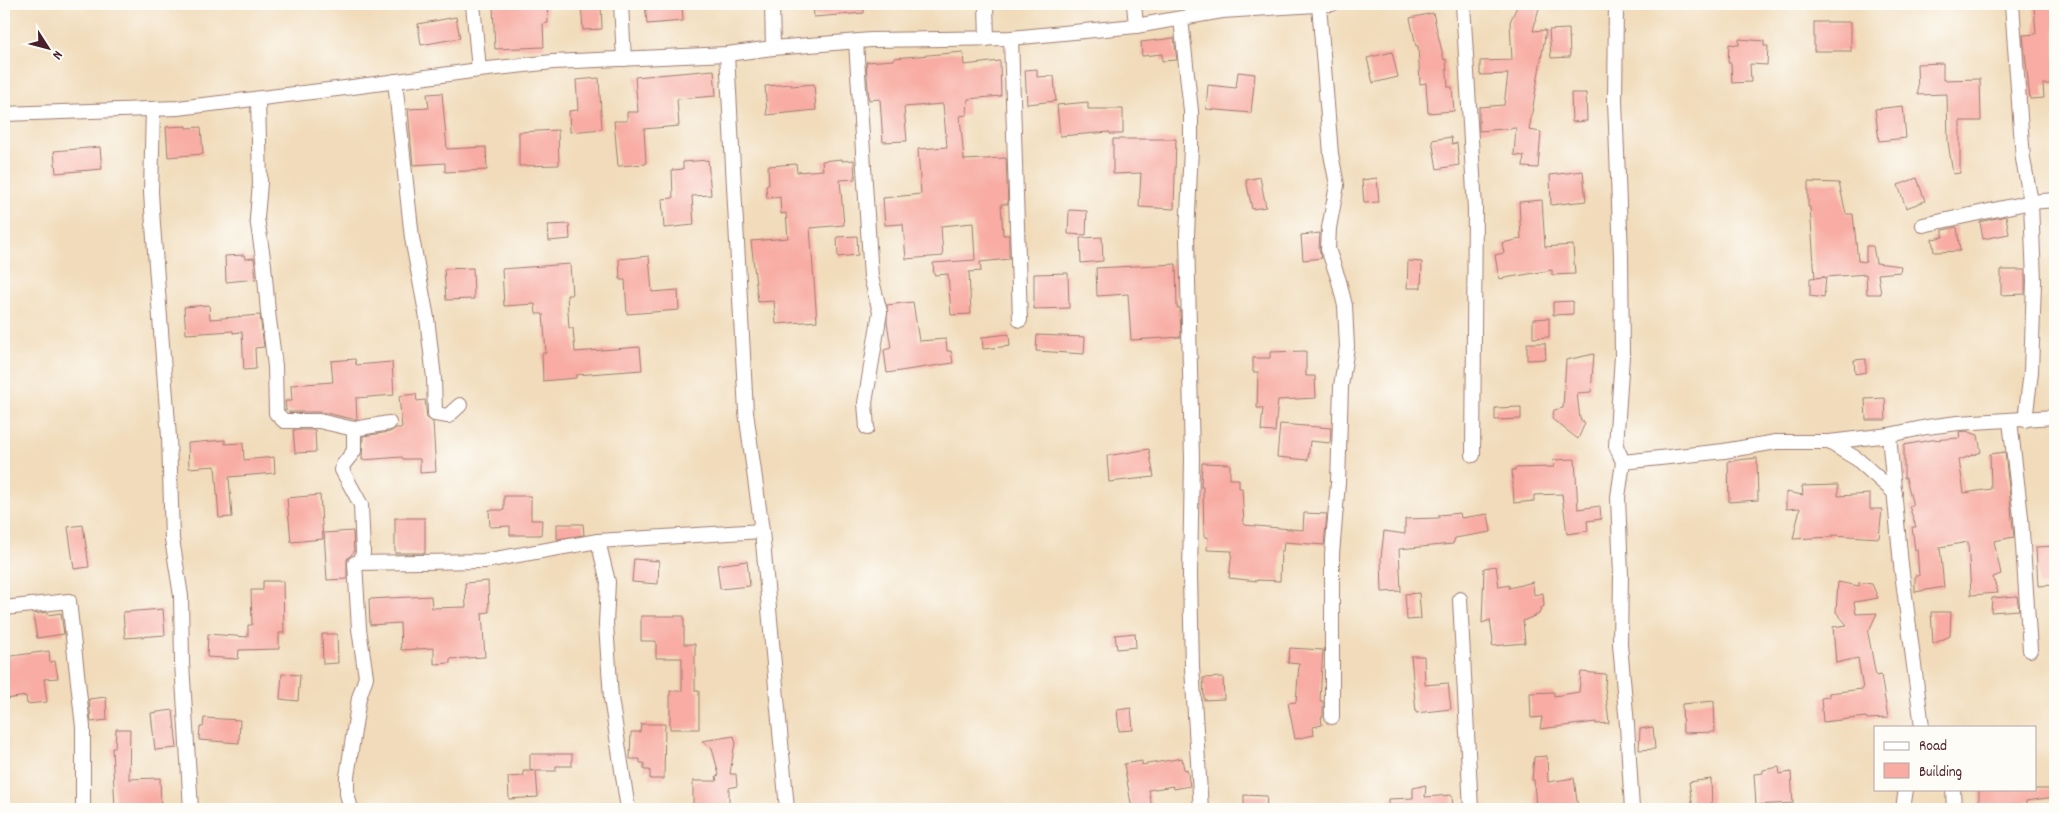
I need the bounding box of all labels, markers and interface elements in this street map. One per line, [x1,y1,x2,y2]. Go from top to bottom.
north arrow [22,22,72,72]
text: N [47,46,67,63]
legend [1874,726,2036,790]
text: Road [1919,736,1947,758]
text: Building [1919,762,1962,784]

